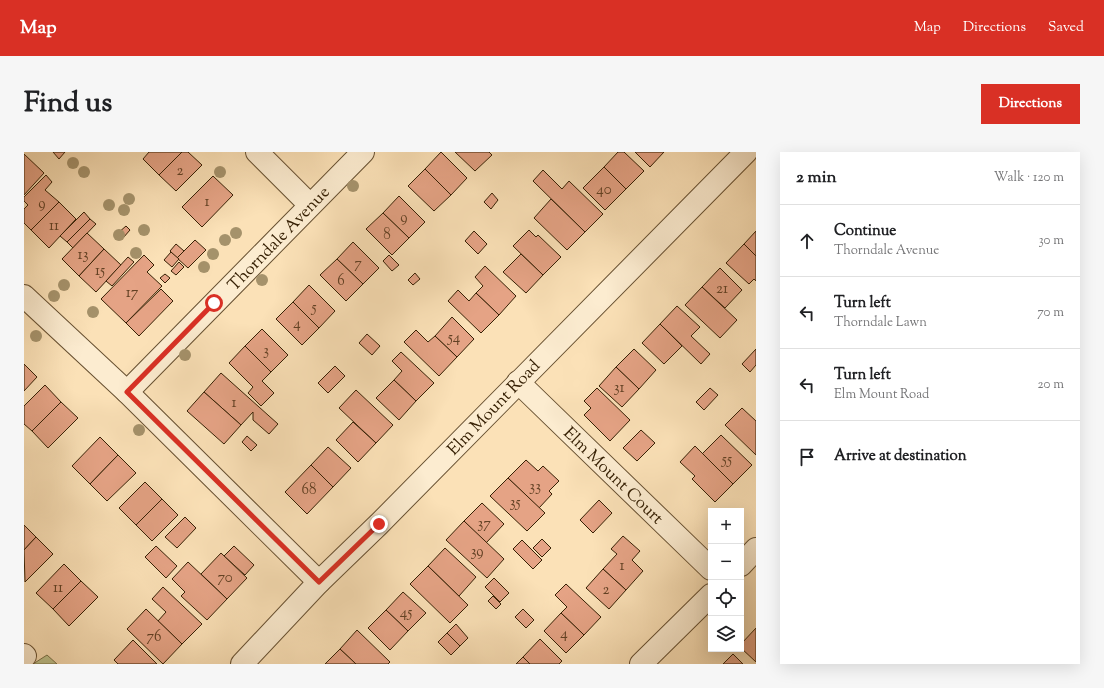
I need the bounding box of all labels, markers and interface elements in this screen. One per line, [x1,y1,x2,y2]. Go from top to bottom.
text: Map [20,15,57,42]
text: Map [914,18,941,38]
text: Directions [963,18,1026,38]
text: Saved [1048,18,1084,38]
text: Find us [24,84,112,124]
button: Directions [981,84,1080,124]
house number: 2 [176,161,184,182]
text: 2 min [796,166,837,190]
text: Walk · 120 m [994,169,1064,187]
house number: 40 [596,180,612,201]
street label: Thorndale Avenue [223,181,336,297]
house number: 1 [204,192,210,213]
house number: 9 [38,194,46,215]
house number: 9 [400,208,408,229]
house number: 11 [49,216,59,237]
text: Continue [834,221,896,242]
house number: 8 [383,225,391,246]
icon: ahead [796,230,818,252]
text: 30 m [1038,232,1064,250]
text: Thorndale Avenue [834,242,939,260]
house number: 13 [77,245,89,266]
house number: 7 [354,254,362,275]
house number: 15 [95,261,105,282]
house number: 6 [337,271,345,292]
house number: 21 [716,279,728,300]
house number: 17 [126,283,139,304]
text: Turn left [834,293,891,314]
route start [205,294,223,312]
house number: 5 [310,298,317,319]
icon: left [796,302,818,324]
text: 70 m [1037,304,1064,322]
house number: 4 [293,314,301,335]
text: Thorndale Lawn [834,314,927,332]
house number: 54 [447,328,461,349]
house number: 3 [263,341,269,362]
street label: Elm Mount Road [442,355,547,462]
text: Turn left [834,365,891,386]
icon: left [796,374,818,396]
text: 20 m [1038,376,1064,394]
house number: 31 [613,378,625,399]
text: Elm Mount Road [834,386,929,404]
house number: 1 [231,393,237,414]
street label: Elm Mount Court [557,422,668,531]
icon: arrive [796,446,818,468]
text: Arrive at destination [834,446,967,467]
house number: 55 [721,450,732,471]
house number: 33 [529,477,541,498]
house number: 68 [302,480,316,501]
house number: 35 [509,493,521,514]
map controls [708,508,744,652]
button: + [708,508,744,544]
house number: 37 [477,514,491,535]
route end [370,515,388,533]
house number: 39 [470,542,484,563]
button: − [708,544,744,580]
house number: 1 [619,556,625,577]
house number: 70 [217,568,233,589]
house number: 11 [53,578,63,599]
house number: 2 [602,580,610,601]
button: locate [708,580,744,616]
house number: 45 [400,603,412,624]
button: layers [708,616,744,652]
house number: 4 [560,624,568,645]
house number: 76 [147,627,161,648]

